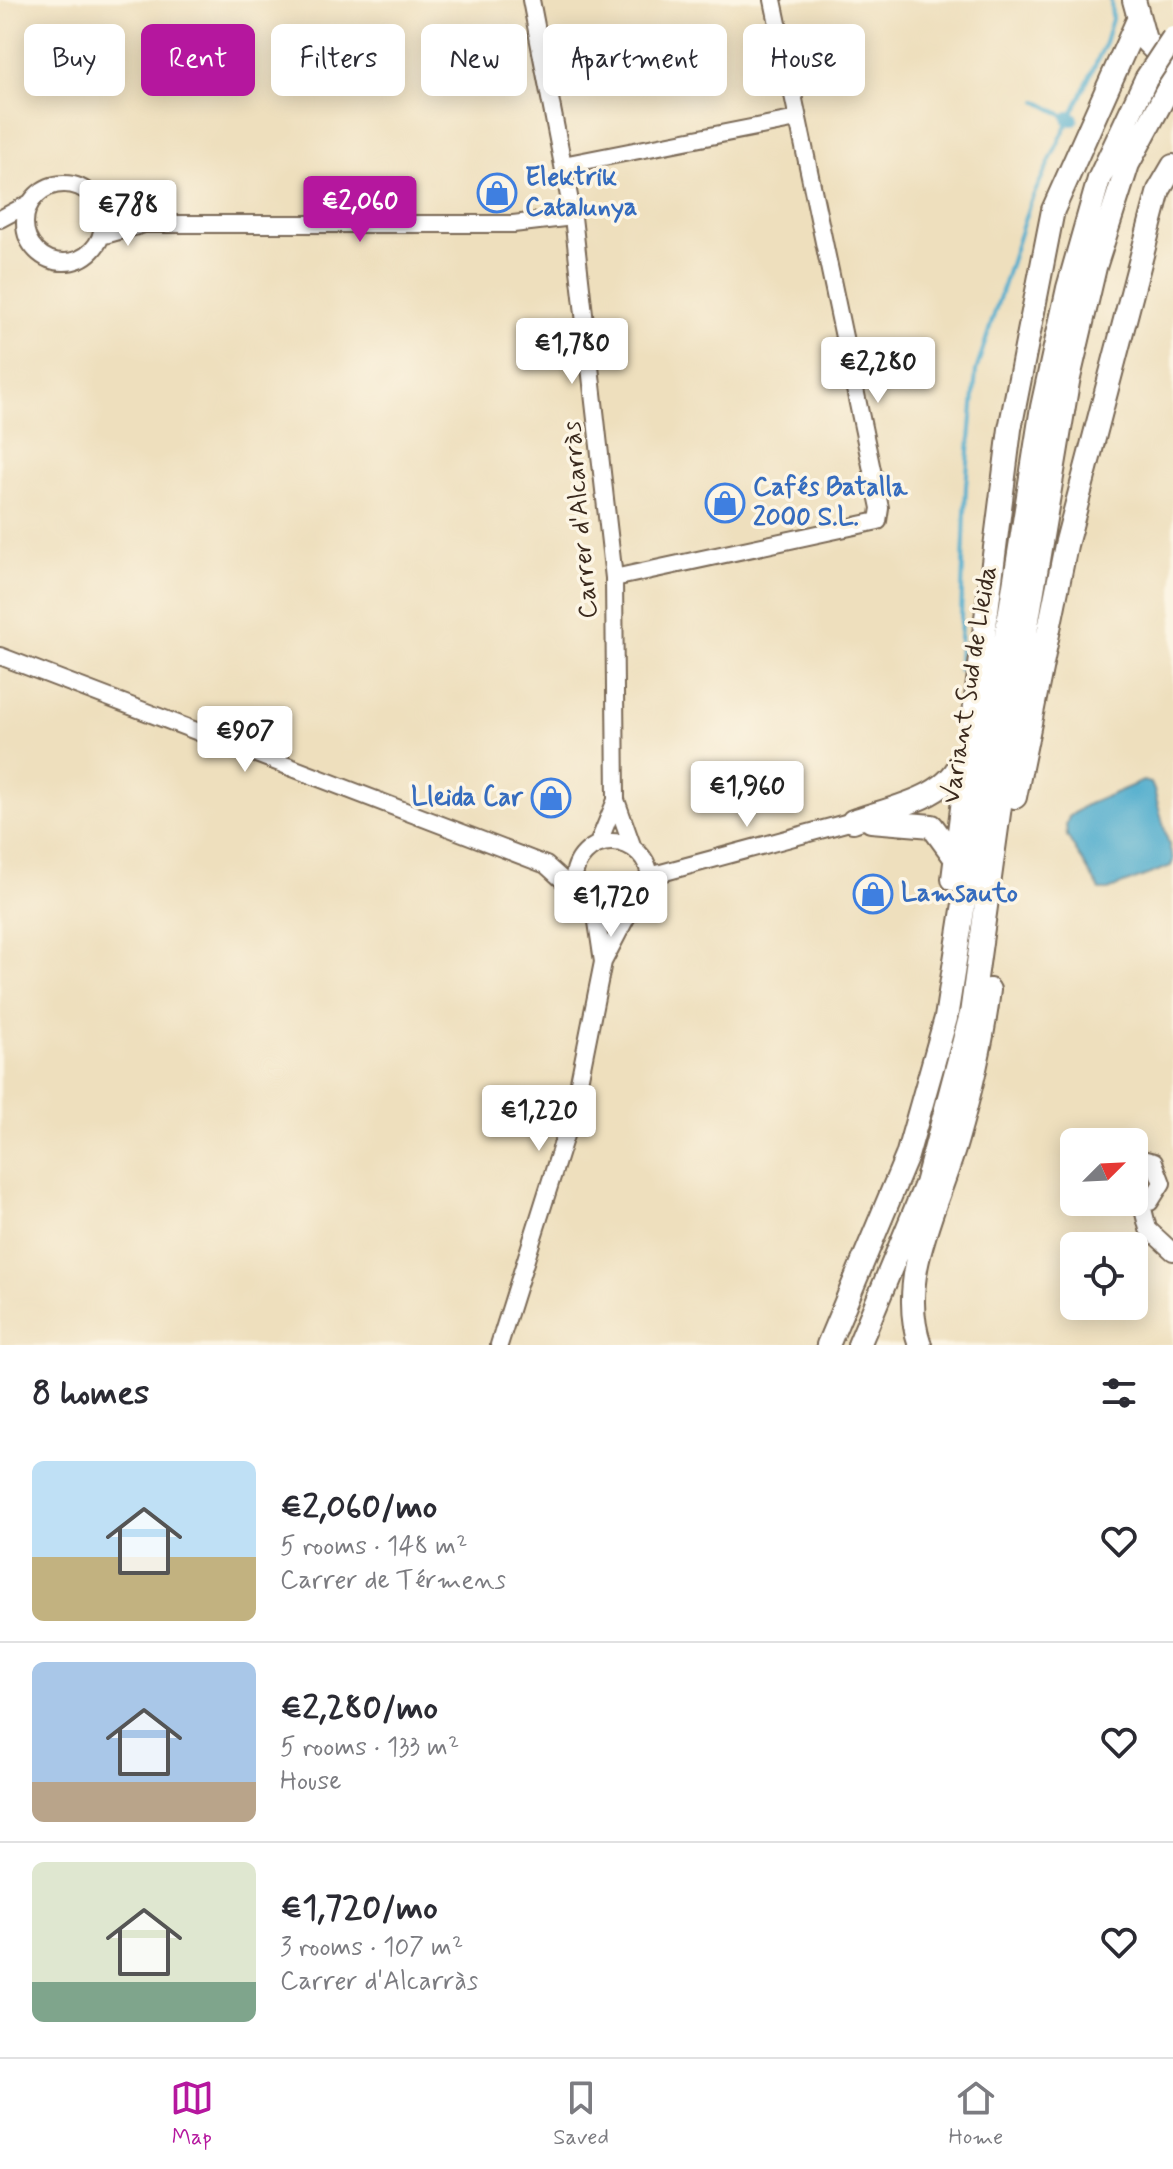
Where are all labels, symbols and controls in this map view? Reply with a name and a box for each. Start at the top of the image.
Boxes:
chip: Buy [24,24,125,96]
chip: Rent [141,24,255,96]
chip: Filters [271,24,405,96]
chip: New [421,24,527,96]
chip: Apartment [543,24,727,96]
chip: House [743,24,865,96]
place label: Elektrik Catalunya [525,161,637,225]
shop icon: Elektrik Catalunya [476,172,518,214]
pin: €2,060 [295,176,425,244]
pin: €788 [81,180,175,248]
text: €2,060 [321,185,399,219]
text: €788 [97,189,159,223]
pin: €1,780 [507,318,637,386]
text: €1,780 [534,327,610,361]
pin: €2,280 [813,337,943,405]
text: €2,280 [839,346,917,380]
street label: Carrer d'Alcarràs [555,420,607,620]
place label: Cafés Batalla 2000 S.L. [753,471,909,535]
shop icon: Cafés Batalla 2000 S.L. [704,482,746,524]
street label: Variant Sud de Lleida [934,564,1006,806]
pin: €907 [198,706,292,774]
text: €907 [215,715,275,749]
pin: €1,960 [682,761,812,829]
text: €1,960 [709,770,785,804]
shop icon: Lleida Car [530,777,572,819]
place label: Lleida Car [411,781,524,815]
pin: €1,720 [546,871,676,939]
shop icon: Lamsauto [852,873,894,915]
place label: Lamsauto [901,877,1018,911]
text: €1,720 [572,880,650,914]
pin: €1,220 [474,1085,604,1153]
text: €1,220 [500,1094,578,1128]
north arrow [1060,1128,1148,1216]
map controls [1060,1128,1148,1320]
button: locate [1060,1232,1148,1320]
text: 8 homes [32,1371,149,1416]
icon: filters [1097,1371,1141,1415]
text: €2,060/mo [280,1485,437,1530]
icon: home [96,1493,192,1589]
icon: heart [1097,1519,1141,1563]
text: 5 rooms · 148 m² [280,1530,467,1564]
text: Carrer de Térmens [280,1564,506,1598]
text: €2,280/mo [280,1686,438,1731]
icon: home [96,1694,192,1790]
icon: heart [1097,1720,1141,1764]
text: 5 rooms · 133 m² [280,1731,459,1765]
text: House [280,1765,341,1799]
text: €1,720/mo [280,1886,438,1931]
icon: home [96,1894,192,1990]
icon: heart [1097,1920,1141,1964]
text: 3 rooms · 107 m² [280,1931,463,1965]
text: Carrer d'Alcarràs [280,1965,478,1999]
tab: Map [170,2076,214,2152]
tab: Saved [553,2076,609,2152]
tab: Home [949,2076,1003,2152]

